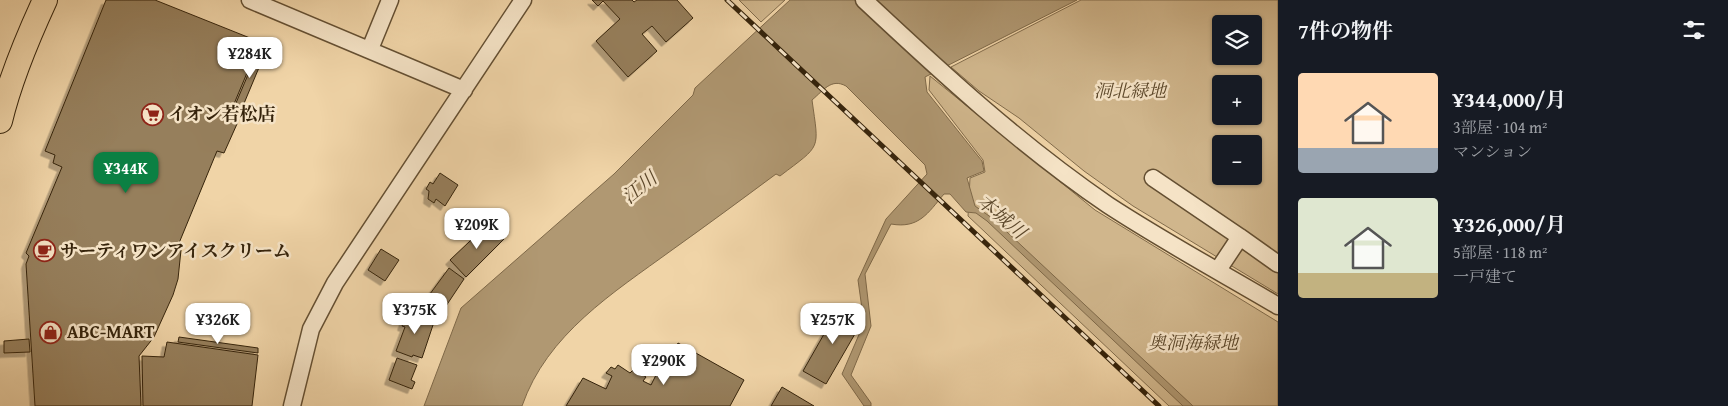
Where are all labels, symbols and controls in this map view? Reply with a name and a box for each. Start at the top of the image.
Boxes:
map controls [1212,15,1262,185]
button: layers [1212,15,1262,65]
text: 7件の物件 [1298,15,1393,46]
icon: filters [1680,16,1708,44]
pin: ¥284K [215,36,285,79]
text: ¥284K [228,41,272,65]
button: + [1212,75,1262,125]
park label: 洞北緑地 [1094,77,1168,104]
text: ¥344,000/月 [1453,84,1566,115]
icon: home [1338,93,1398,153]
place label: イオン若松店 [168,100,275,127]
supermarket icon: イオン若松店 [140,102,164,126]
text: 3部屋 · 104 m² [1453,115,1548,139]
button: − [1212,135,1262,185]
text: マンション [1453,139,1532,163]
pin: ¥344K [91,152,161,194]
text: ¥344K [104,156,148,180]
water label: 江川 [615,163,664,210]
water label: 本城川 [971,187,1034,246]
pin: ¥209K [442,208,512,250]
text: ¥326,000/月 [1453,209,1566,240]
text: ¥209K [455,212,499,236]
icon: home [1338,218,1398,278]
place label: サーティワンアイスクリーム [60,237,291,264]
cafe icon: サーティワンアイスクリーム [32,239,56,263]
text: 5部屋 · 118 m² [1453,240,1548,264]
text: 一戸建て [1453,264,1517,288]
pin: ¥375K [380,292,450,335]
text: ¥375K [393,297,437,321]
pin: ¥326K [183,302,253,345]
pin: ¥257K [798,302,868,345]
text: ¥326K [196,307,240,331]
text: ¥257K [811,307,855,331]
place label: ABC-MART [67,318,155,345]
shop icon: ABC-MART [39,320,63,344]
park label: 奥洞海緑地 [1148,329,1240,356]
pin: ¥290K [629,344,699,386]
text: ¥290K [642,348,686,372]

